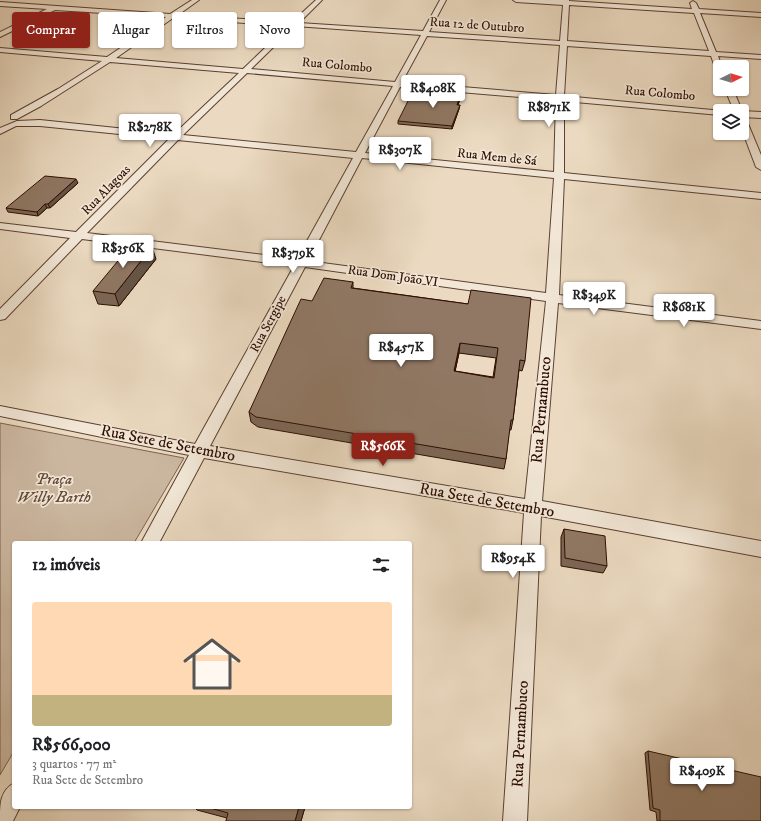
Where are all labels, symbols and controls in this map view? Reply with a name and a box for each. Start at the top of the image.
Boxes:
chip: Comprar [12,12,90,48]
chip: Alugar [98,12,164,48]
chip: Filtros [172,12,237,48]
chip: Novo [245,12,304,48]
street label: Rua 12 de Outubro [429,14,525,36]
street label: Rua Colombo [301,54,373,76]
north arrow [713,60,749,96]
map controls [713,60,749,140]
pin: R$408K [400,75,466,109]
text: R$408K [410,80,456,96]
street label: Rua Colombo [624,82,696,104]
pin: R$871K [516,94,582,128]
text: R$871K [528,99,571,115]
button: layers [713,104,749,140]
pin: R$278K [117,114,183,148]
text: R$278K [128,119,172,135]
pin: R$307K [367,137,433,171]
text: R$307K [378,142,422,158]
street label: Rua Mem de Sá [456,145,538,169]
street label: Rua Alagoas [78,162,134,218]
pin: R$356K [90,235,156,269]
text: R$356K [102,240,144,256]
pin: R$379K [260,240,326,274]
text: R$379K [271,245,315,261]
street label: Rua Dom João VI [347,262,439,290]
pin: R$349K [561,282,627,316]
text: R$349K [572,287,616,303]
street label: Rua Sergipe [246,293,290,355]
pin: R$681K [651,294,717,328]
text: R$681K [663,299,705,315]
pin: R$457K [368,334,434,368]
text: R$457K [378,339,424,355]
street label: Rua Pernambuco [526,355,556,464]
street label: Rua Sete de Setembro [99,420,237,466]
pin: R$566K [350,433,416,467]
text: R$566K [361,438,405,454]
park label: Praça Willy Barth [17,469,91,507]
street label: Rua Sete de Setembro [418,478,556,522]
pin: R$954K [480,545,546,579]
text: R$954K [491,550,535,566]
text: 12 imóveis [32,554,100,576]
icon: filters [370,554,392,576]
icon: home [176,628,248,700]
street label: Rua Pernambuco [507,680,533,788]
text: R$566,000 [32,734,111,756]
text: 3 quartos · 77 m² [32,756,116,772]
pin: R$409K [669,758,735,792]
text: R$409K [679,763,725,779]
text: Rua Sete de Setembro [32,772,143,788]

